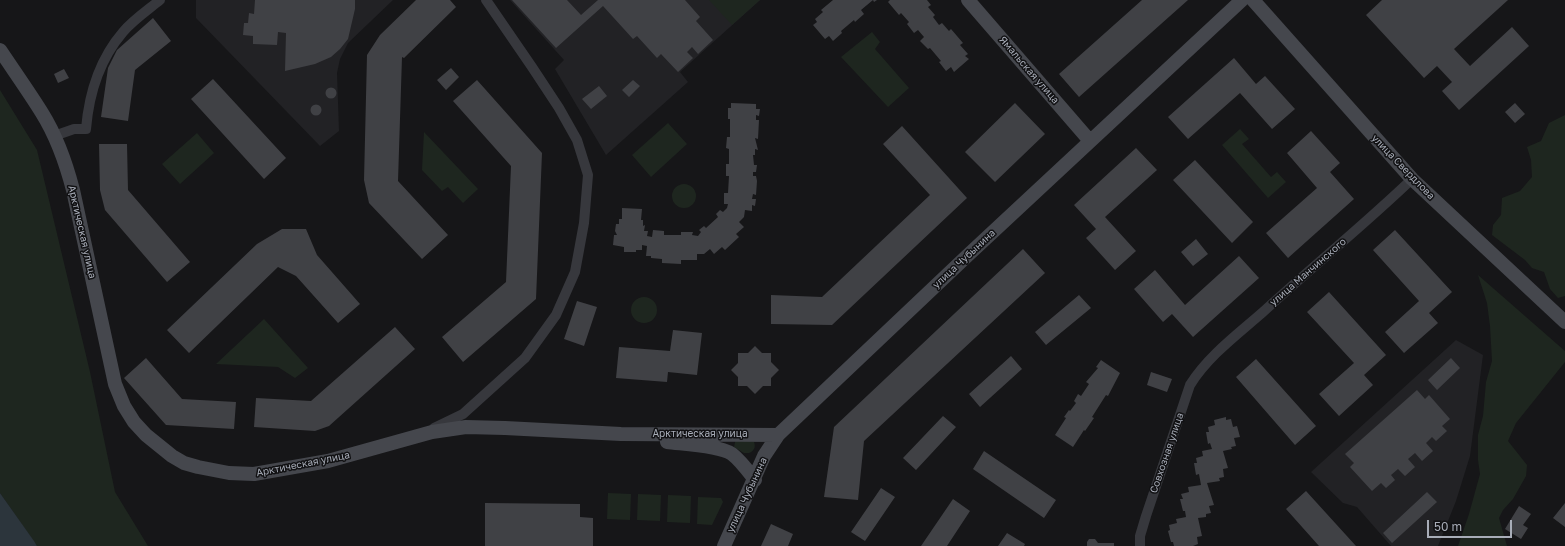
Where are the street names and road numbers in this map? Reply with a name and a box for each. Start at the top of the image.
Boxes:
street label: Ямальская улица [997,34,1061,106]
street label: улица Свердлова [1369,132,1437,202]
street label: Арктическая улица [65,184,99,280]
street label: улица Чубынина [930,227,998,291]
street label: улица Манчинского [1267,236,1349,308]
street label: Совхозная улица [1148,411,1186,495]
street label: Арктическая улица [652,428,748,440]
street label: Арктическая улица [255,449,351,479]
street label: улица Чубынина [724,456,770,534]

